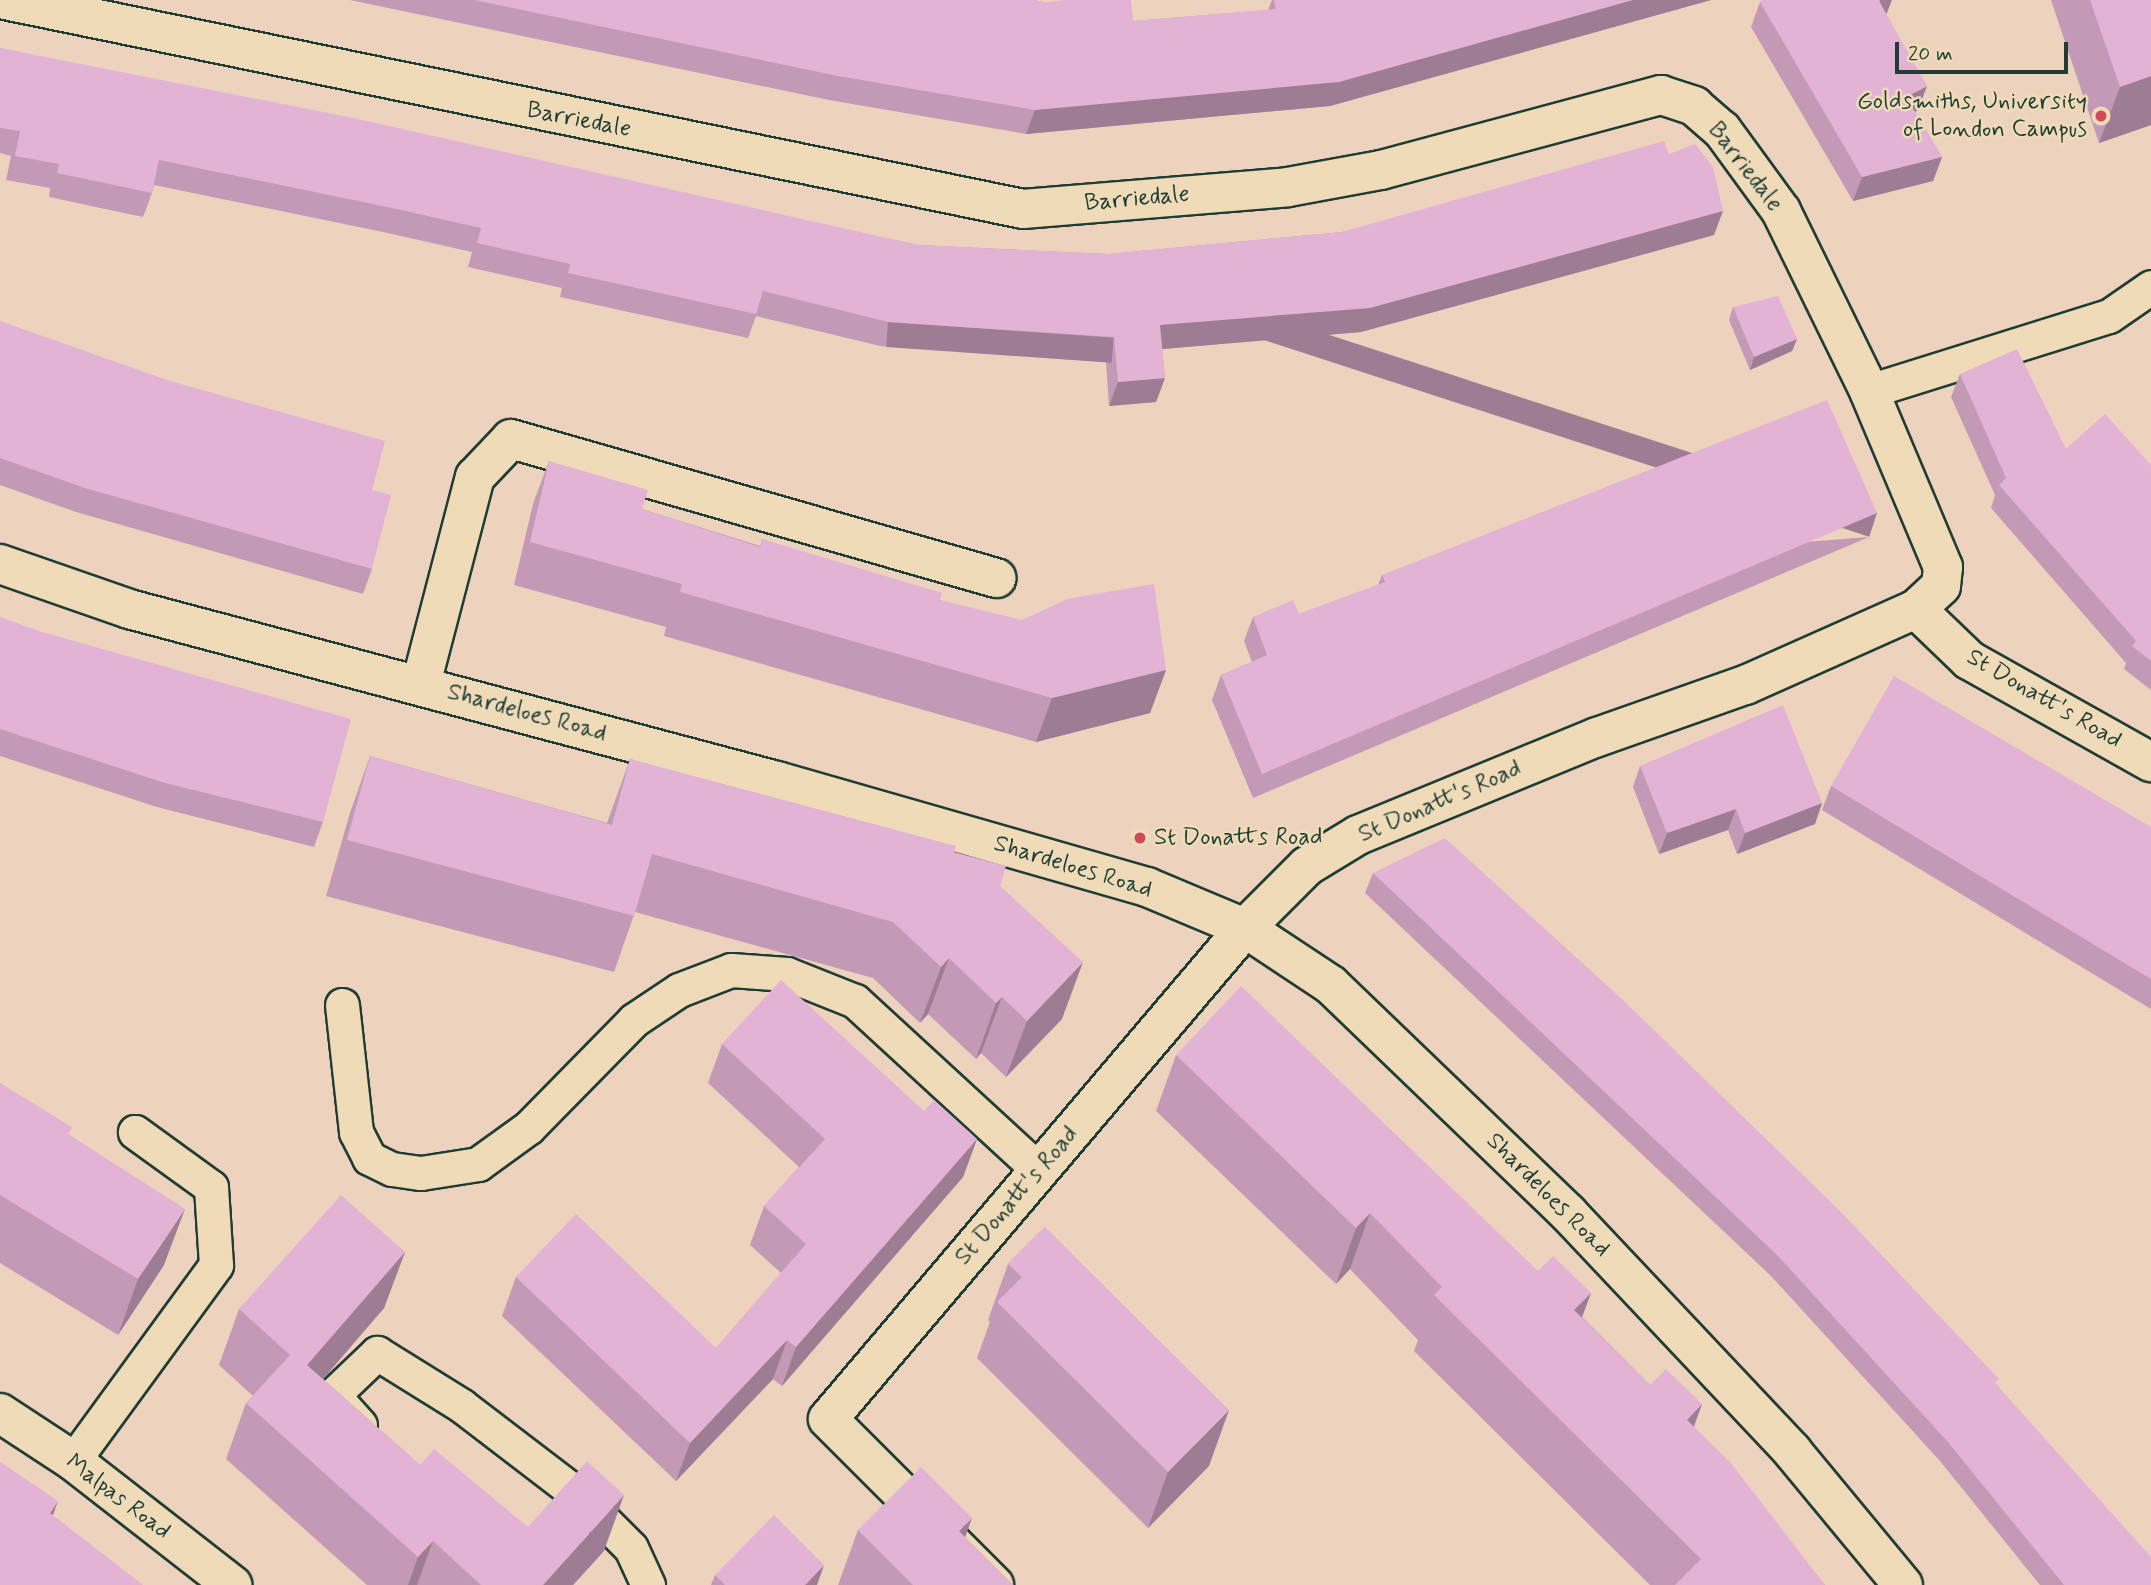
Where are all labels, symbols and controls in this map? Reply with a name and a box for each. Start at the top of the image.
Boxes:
scale bar [1899,28,2072,72]
text: 20 m [1908,40,1953,68]
place label: Goldsmiths, University of London Campus [1857,88,2087,144]
street label: Barriedale [524,96,634,144]
marker: Goldsmiths, University of London Campus [2093,108,2109,124]
street label: Barriedale [1701,117,1789,217]
street label: Barriedale [1083,180,1191,218]
street label: St Donatt's Road [1961,643,2127,755]
street label: Shardeloes Road [445,678,609,748]
street label: St Donatt's Road [1354,755,1526,849]
place label: St Donatts Road [1154,824,1322,852]
street label: Shardeloes Road [992,830,1154,904]
marker: St Donatts Road [1132,830,1148,846]
street label: St Donatt's Road [949,1121,1085,1271]
street label: Shardeloes Road [1481,1128,1615,1262]
street label: Malpas Road [60,1448,176,1546]

